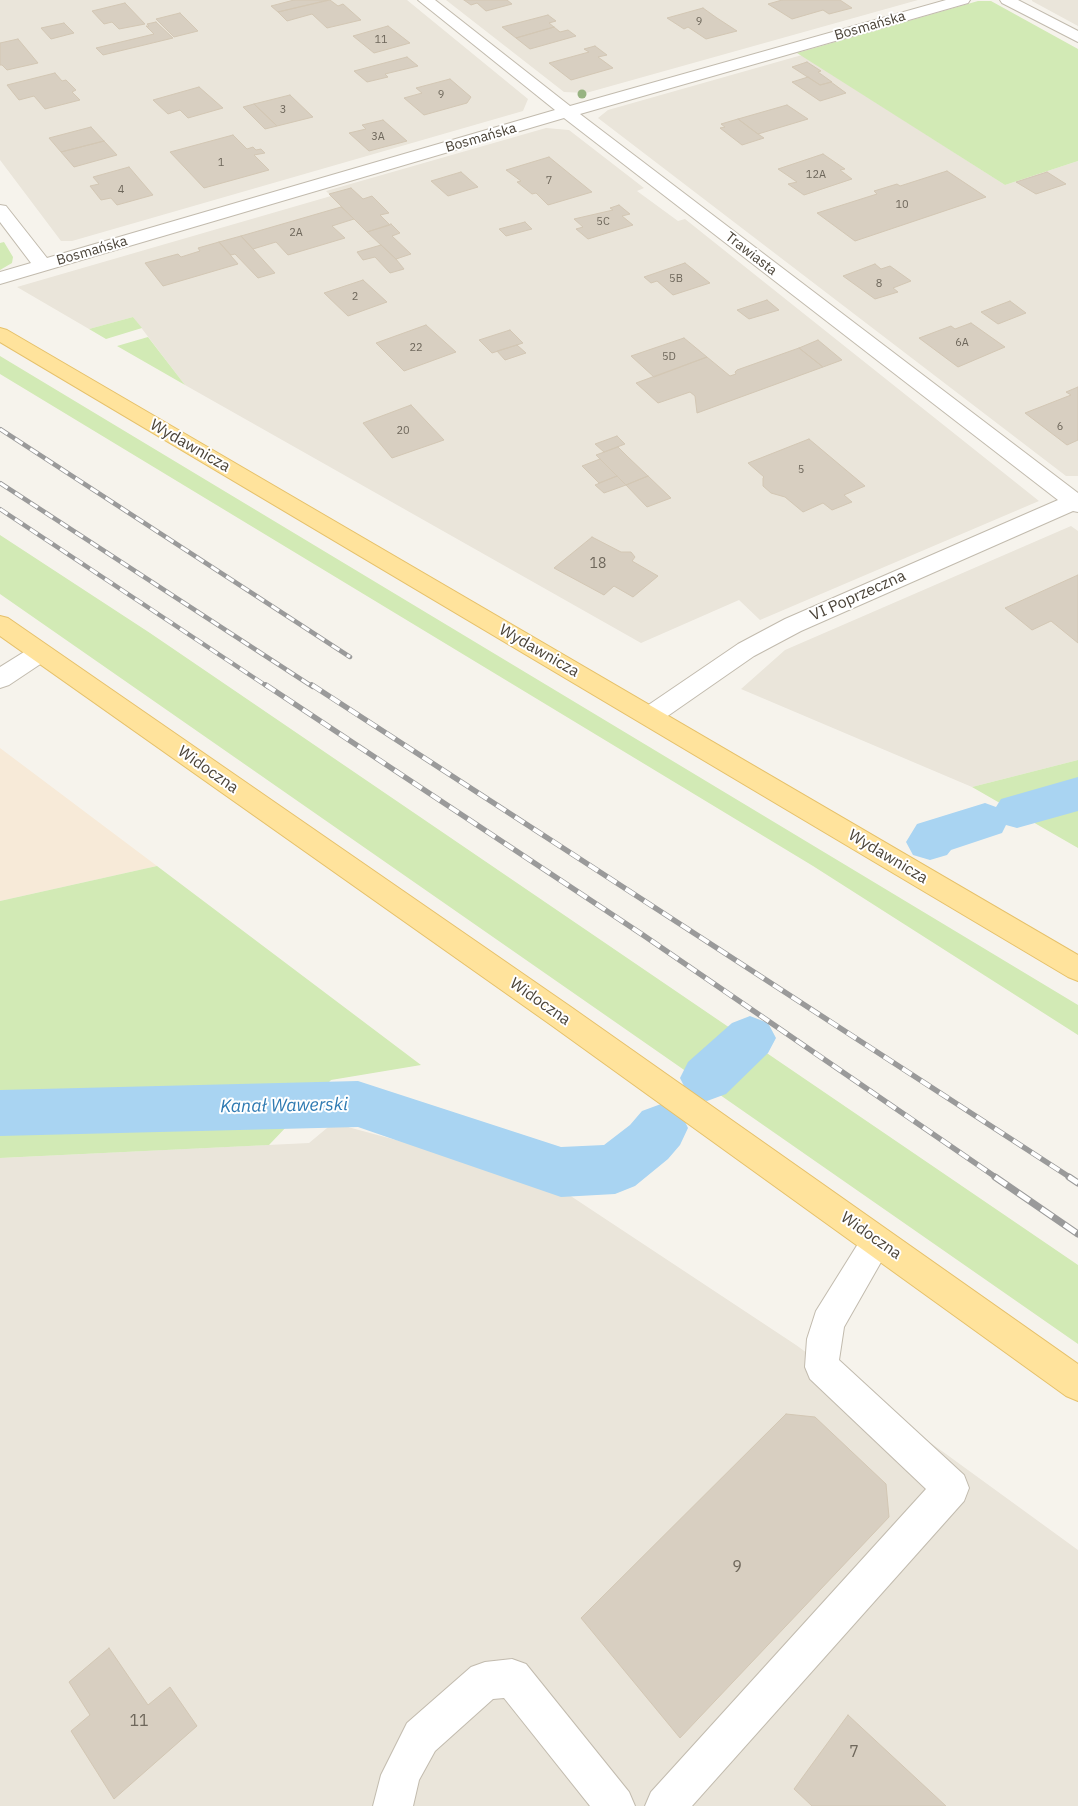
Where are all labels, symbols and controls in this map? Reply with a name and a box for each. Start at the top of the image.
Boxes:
street label: Bosmańska [833,8,907,44]
house number: 9 [696,15,702,29]
house number: 11 [374,33,388,47]
house number: 9 [438,88,444,102]
house number: 3 [280,103,286,117]
street label: Bosmańska [444,120,518,156]
house number: 3A [371,130,385,144]
house number: 1 [218,156,224,170]
house number: 12A [806,168,826,182]
house number: 7 [546,174,552,188]
house number: 4 [118,183,124,197]
house number: 10 [895,198,909,212]
house number: 5C [596,215,610,229]
house number: 2A [289,226,303,240]
street label: Trawiasta [722,229,780,279]
street label: Bosmańska [55,233,129,269]
house number: 5B [669,272,683,286]
house number: 8 [876,277,882,291]
house number: 2 [352,290,358,304]
house number: 6A [955,336,969,350]
house number: 22 [409,341,423,355]
house number: 5D [662,350,676,364]
street label: Wydawnicza [147,415,233,477]
house number: 6 [1057,420,1063,434]
house number: 20 [396,424,410,438]
house number: 5 [798,463,804,477]
house number: 18 [590,556,606,572]
street label: VI Poprzeczna [807,566,909,626]
street label: Wydawnicza [496,620,582,682]
street label: Widoczna [174,742,242,798]
street label: Wydawnicza [845,826,931,888]
street label: Widoczna [506,974,574,1030]
water label: Kanał Wawerski [220,1094,348,1118]
street label: Widoczna [837,1208,905,1264]
house number: 9 [732,1557,742,1577]
house number: 11 [129,1711,149,1731]
house number: 7 [849,1742,859,1762]

